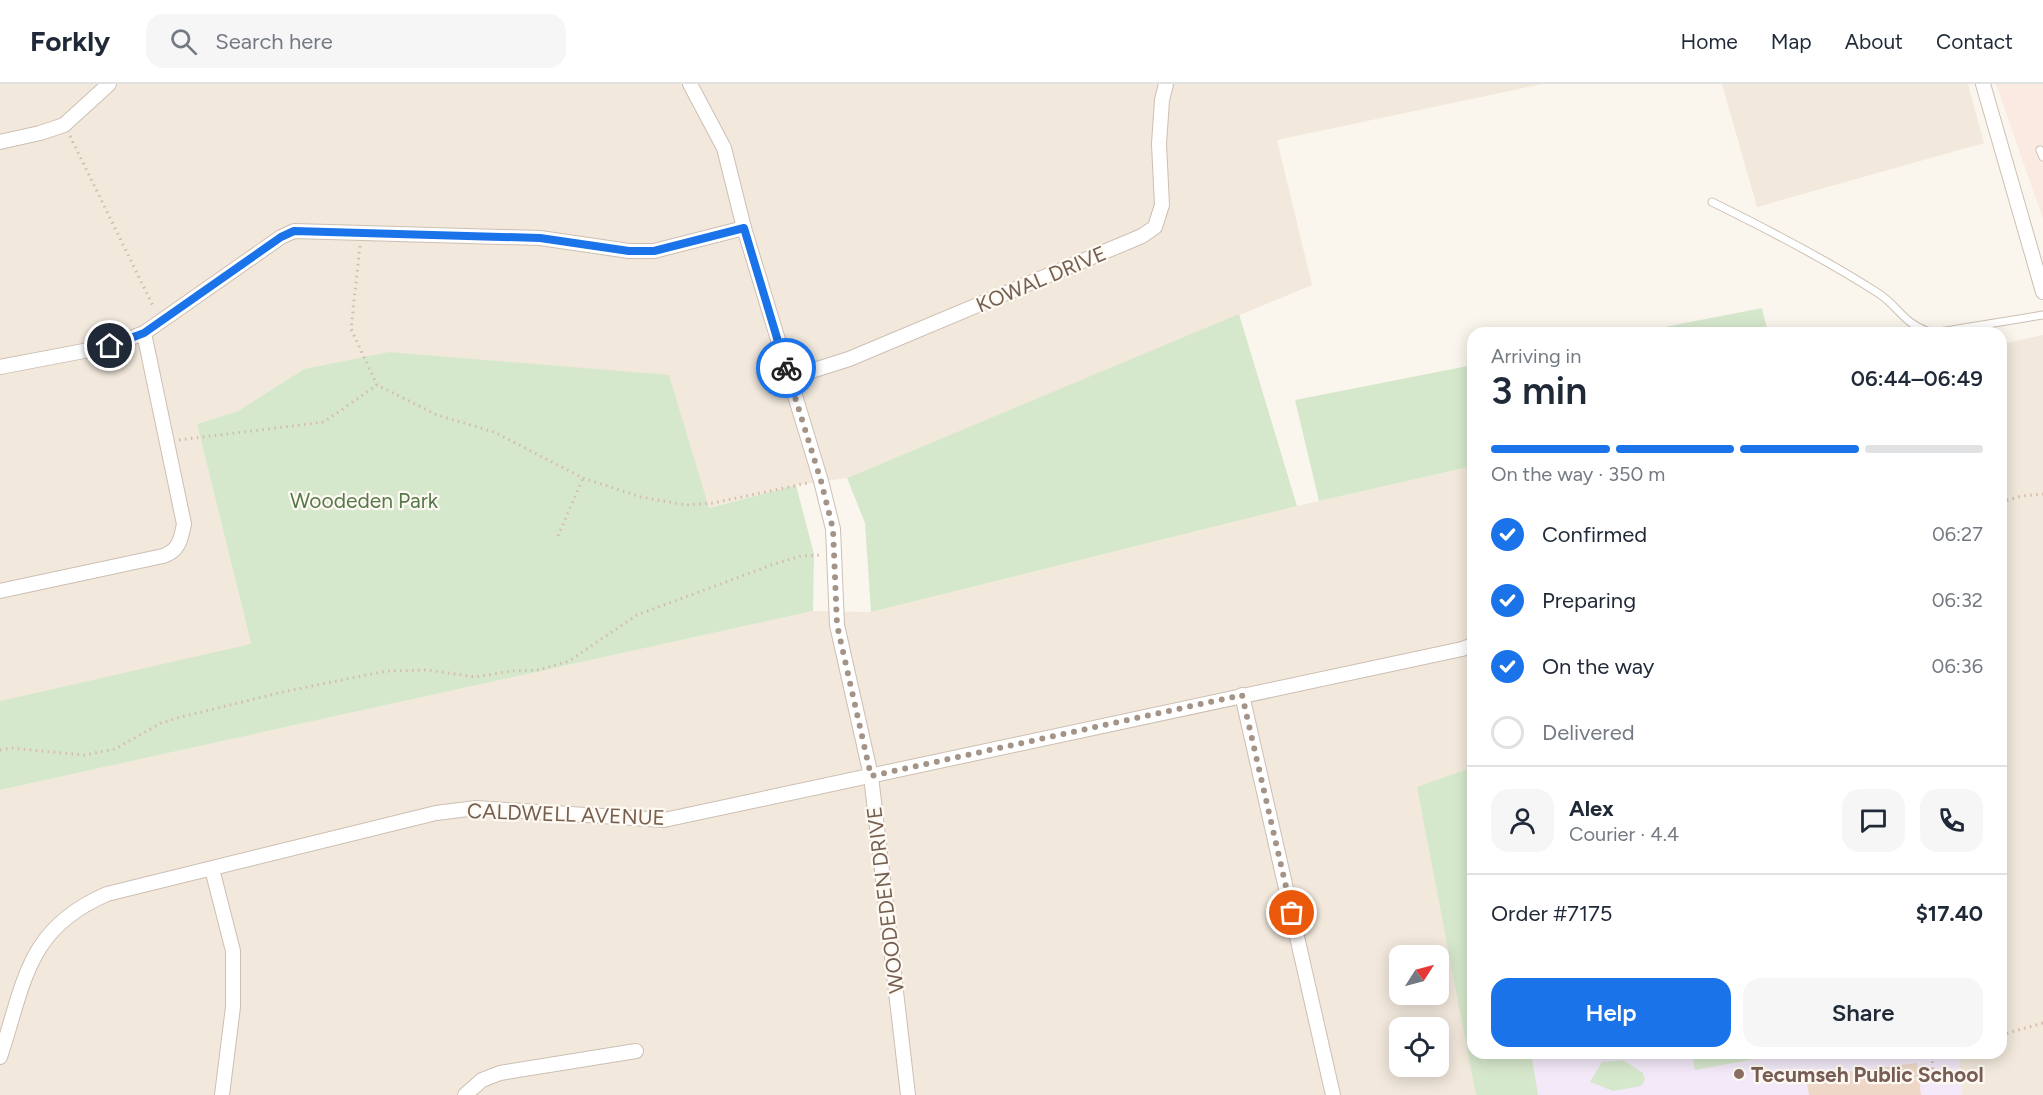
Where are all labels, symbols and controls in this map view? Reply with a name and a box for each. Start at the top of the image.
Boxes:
search box [146,14,566,68]
text: Forkly [30,24,110,58]
icon: search [167,25,200,58]
text: Search here [215,28,333,55]
text: Home [1681,29,1738,54]
text: Map [1771,29,1812,54]
text: About [1845,29,1903,54]
text: Contact [1936,29,2013,54]
street label: KOWAL DRIVE [972,240,1110,318]
pin [84,320,135,371]
icon: home [93,329,126,362]
courier [756,338,816,398]
text: Arriving in [1491,344,1581,368]
icon: bike [770,352,803,385]
text: 06:44–06:49 [1851,365,1983,392]
text: 3 min [1491,367,1587,414]
text: On the way · 350 m [1491,462,1665,486]
park label: Woodeden Park [290,488,439,513]
icon: check [1491,518,1524,551]
text: Confirmed [1542,521,1647,548]
text: 06:27 [1932,522,1983,546]
icon: check [1491,584,1524,617]
text: Preparing [1542,587,1636,614]
text: 06:32 [1932,588,1983,612]
icon: check [1491,650,1524,683]
text: On the way [1542,653,1654,680]
text: 06:36 [1932,654,1983,678]
text: Delivered [1542,719,1635,746]
button: person [1491,789,1554,852]
button: chat [1842,789,1905,852]
button: phone [1920,789,1983,852]
text: Alex [1569,795,1614,822]
street label: CALDWELL AVENUE [467,798,665,830]
street label: WOODEDEN DRIVE [861,805,909,995]
text: Courier · 4.4 [1569,822,1679,846]
pin [1266,887,1317,938]
icon: bag [1275,896,1308,929]
text: Order #7175 [1491,900,1613,927]
text: $17.40 [1916,900,1983,927]
north arrow [1389,945,1449,1005]
map controls [1389,945,1449,1077]
button: Help [1491,978,1731,1047]
button: Share [1743,978,1983,1047]
button: locate [1389,1017,1449,1077]
place label: Tecumseh Public School [1751,1062,1984,1087]
marker: Tecumseh Public School [1732,1067,1746,1081]

